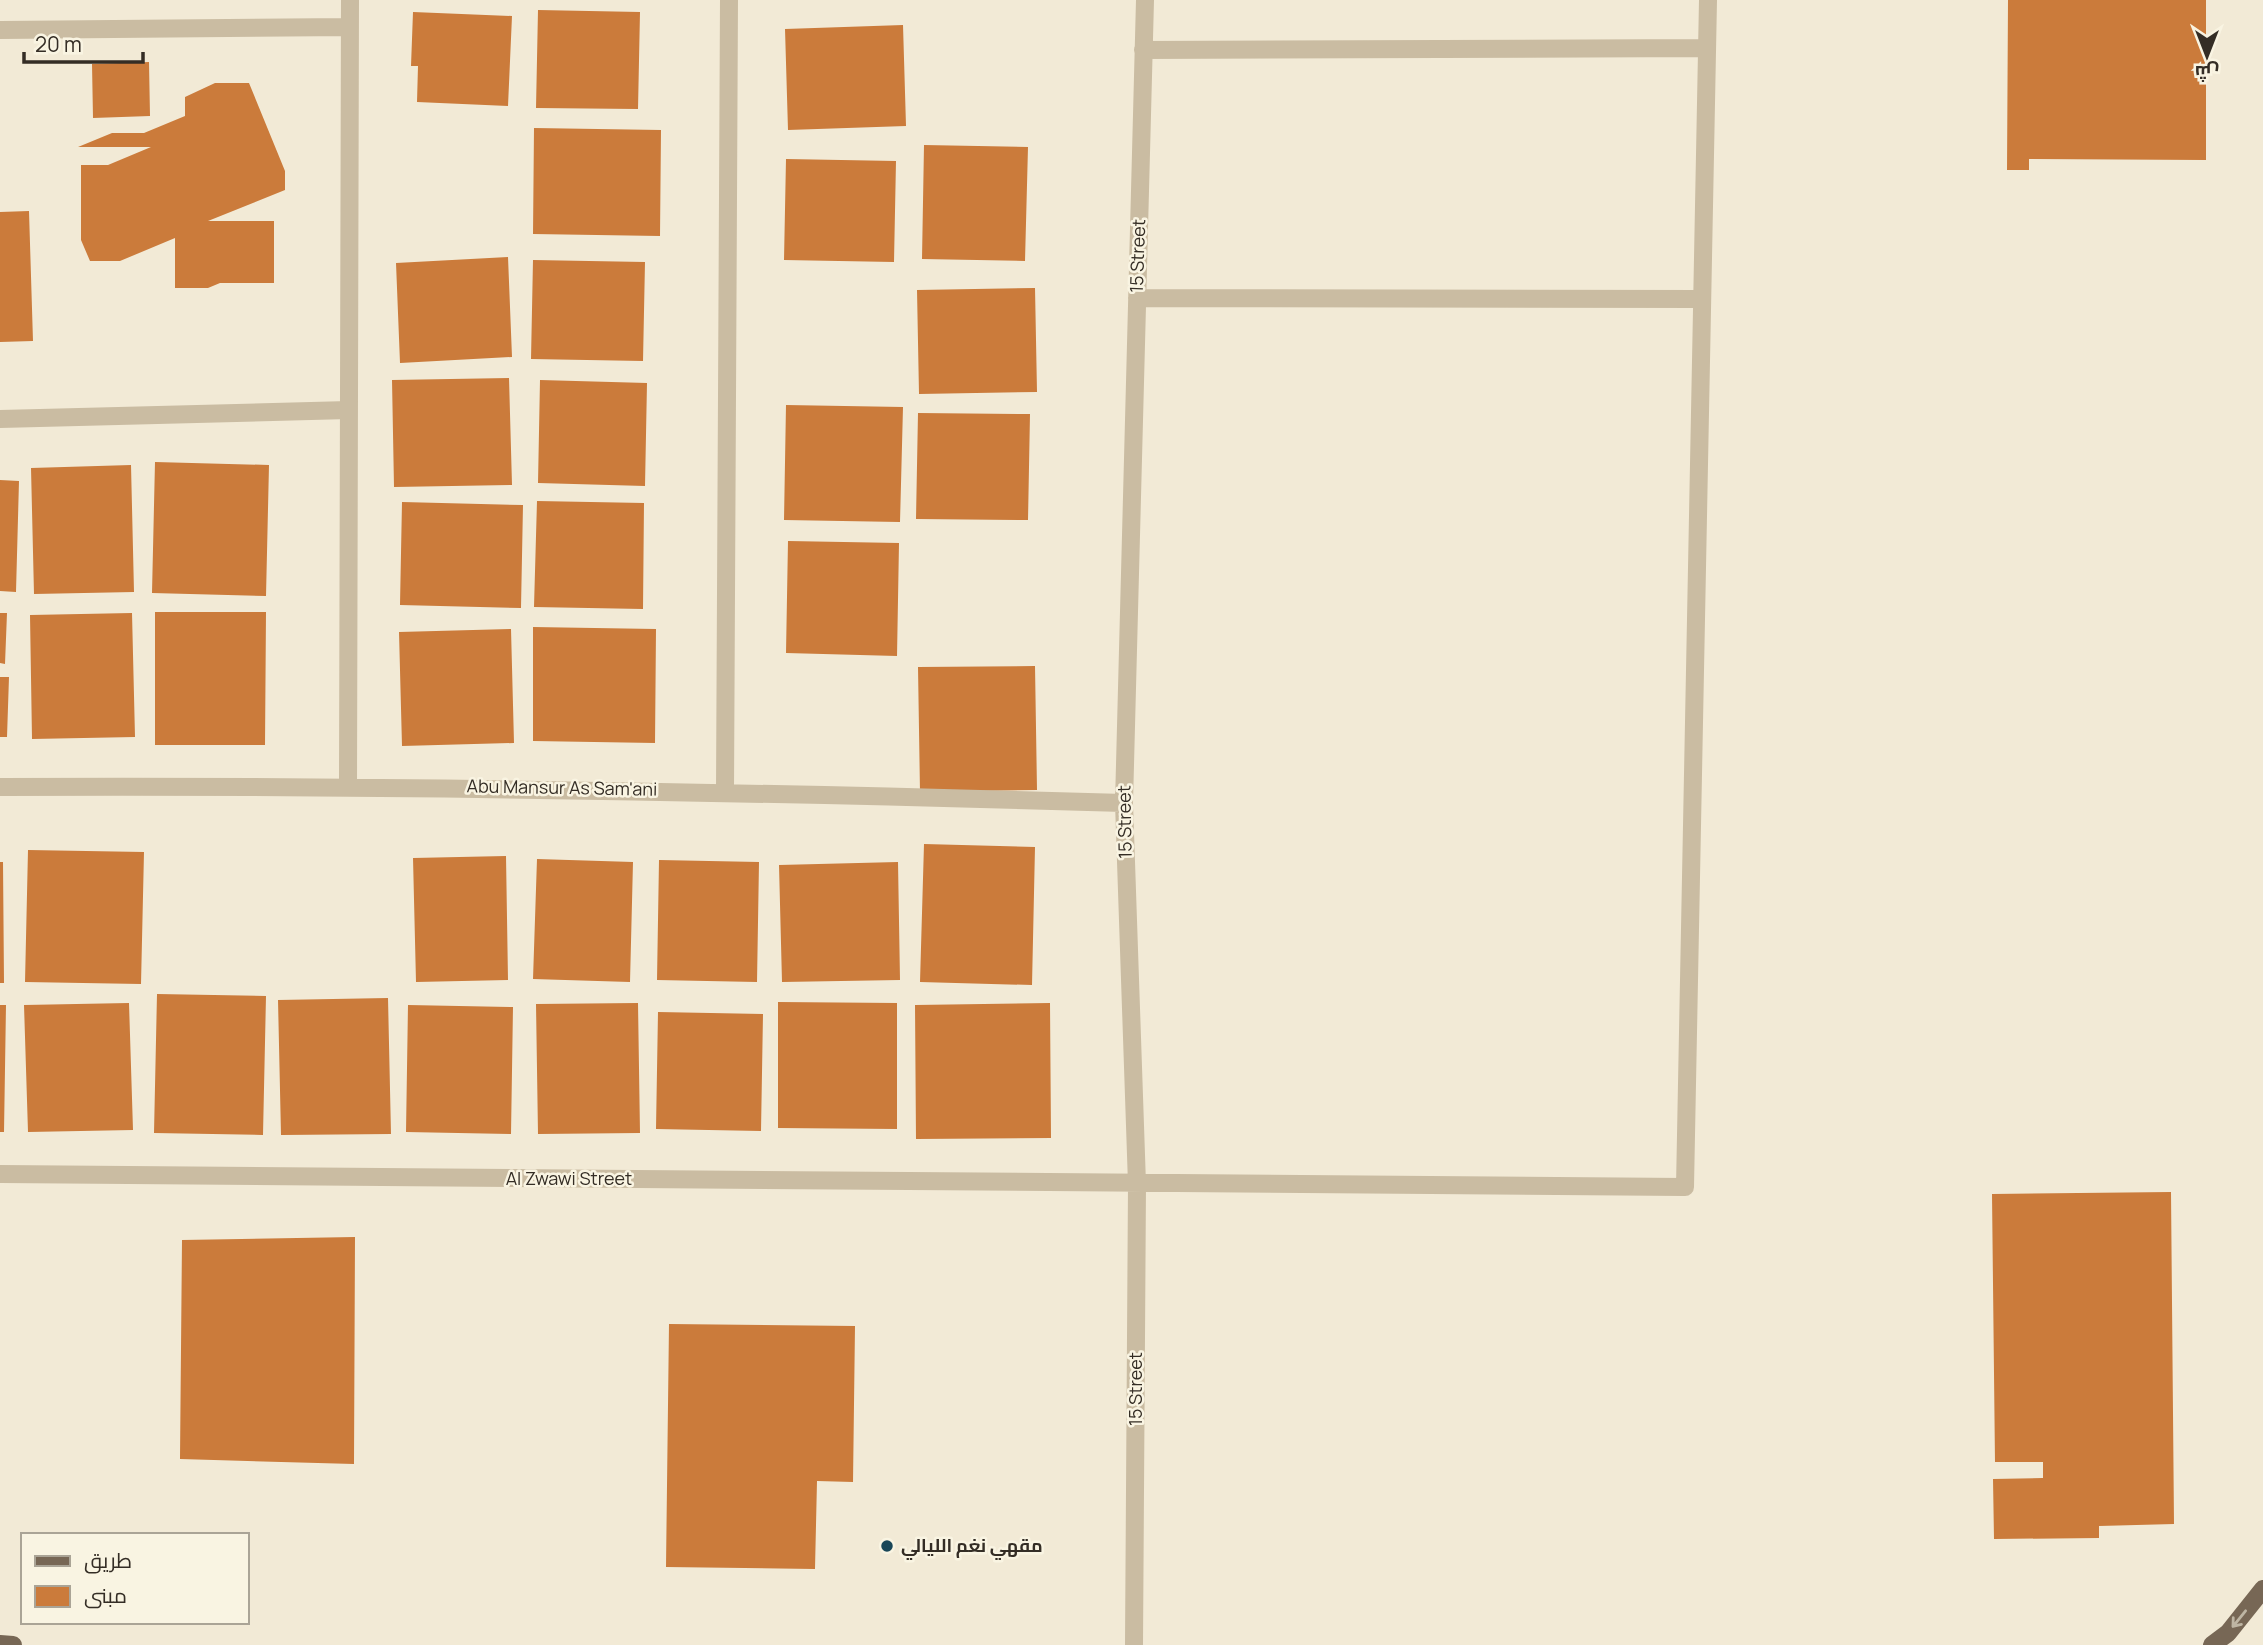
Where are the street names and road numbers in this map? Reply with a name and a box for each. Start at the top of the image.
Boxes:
street label: 15 Street [1124,219,1150,293]
street label: Abu Mansur As Sam'ani [466,773,658,801]
street label: 15 Street [1111,785,1137,859]
street label: Al Zwawi Street [506,1166,632,1190]
street label: 15 Street [1123,1352,1147,1426]

